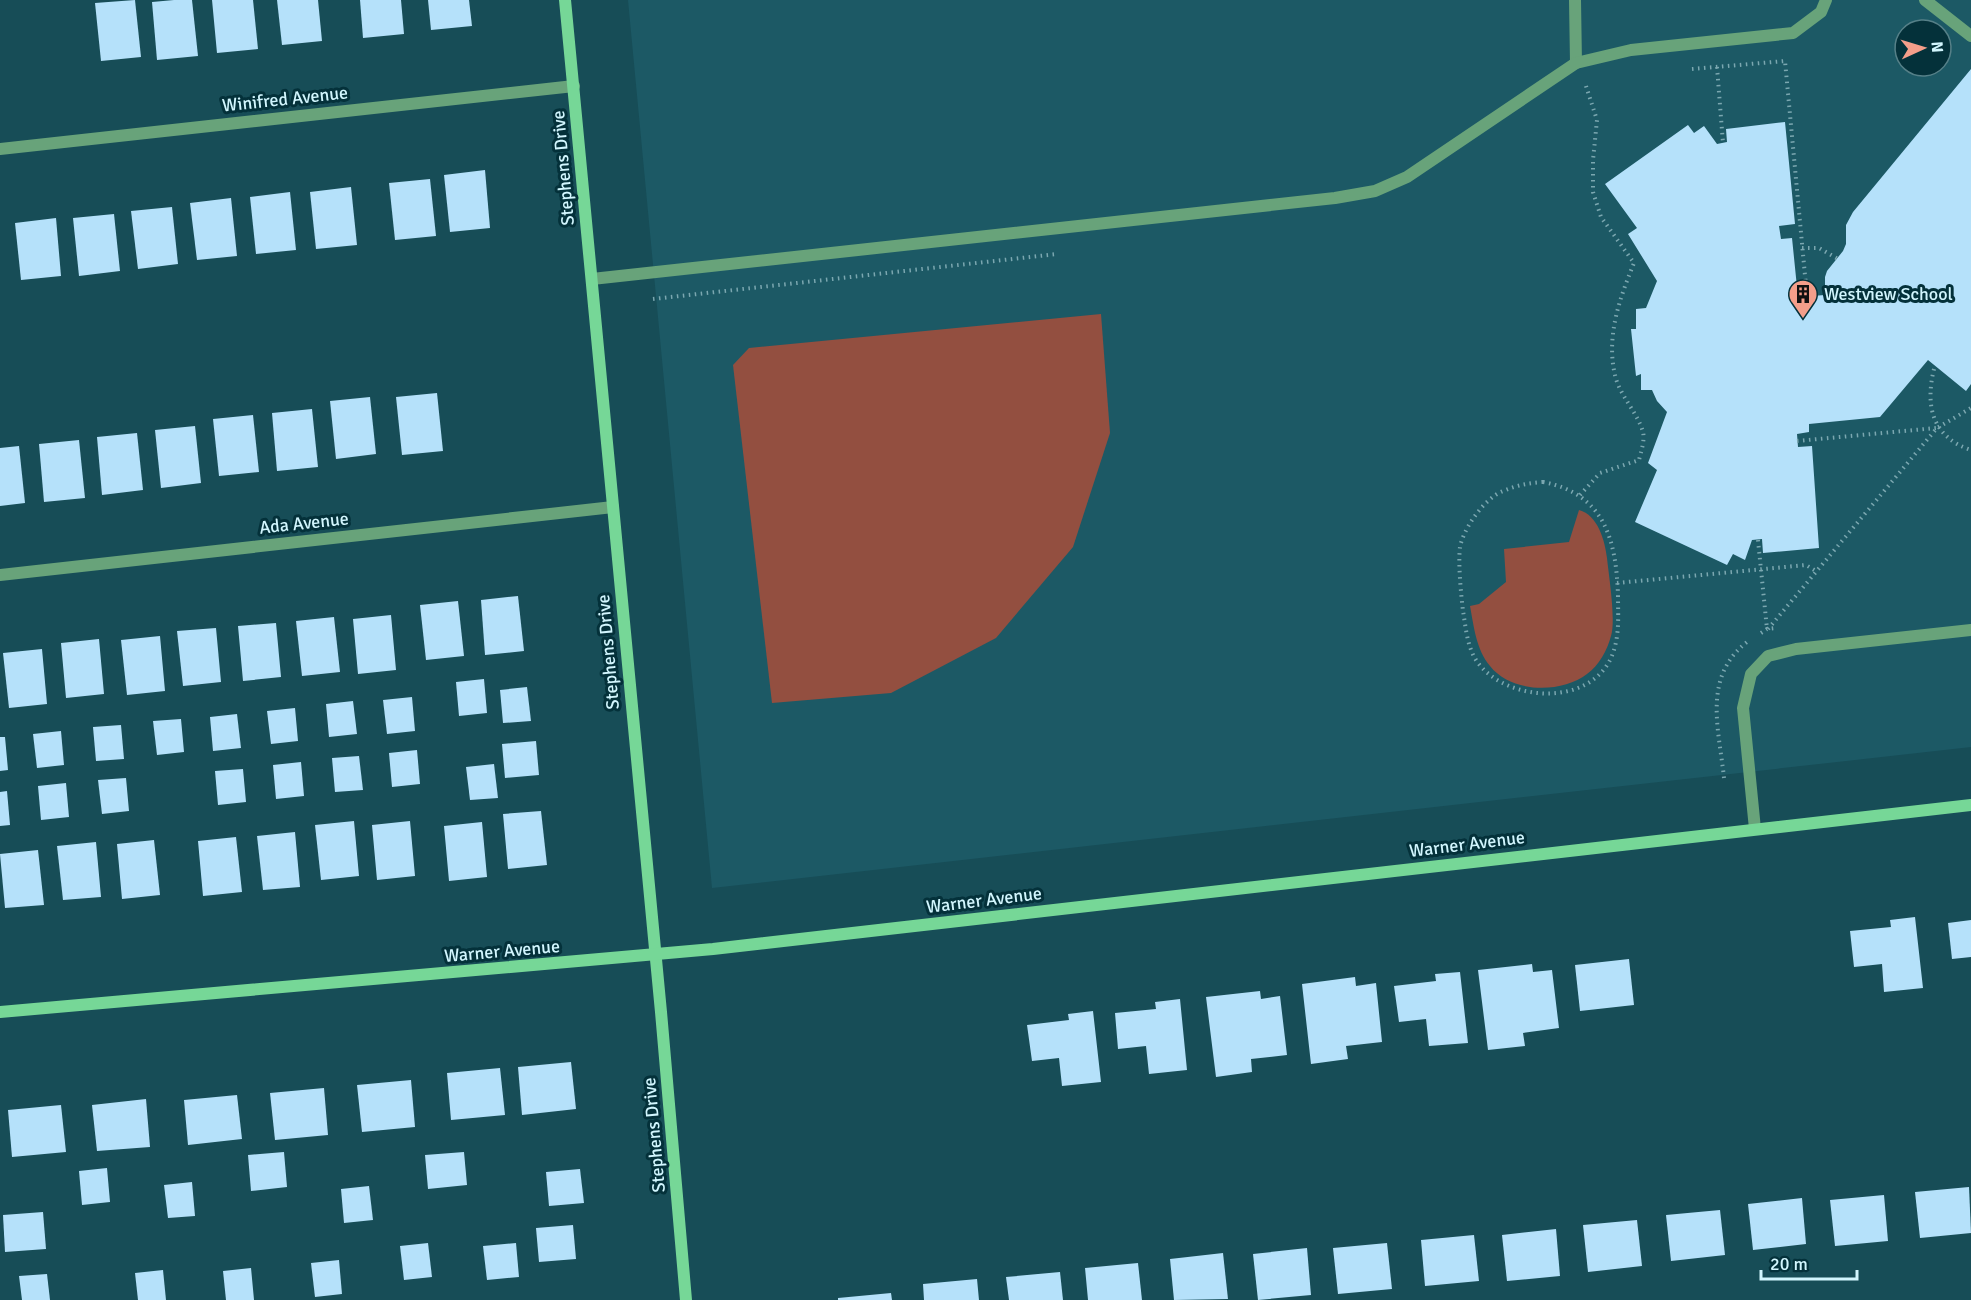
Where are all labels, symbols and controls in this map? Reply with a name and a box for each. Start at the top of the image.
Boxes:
north arrow [1893,18,1953,78]
text: N [1927,41,1947,53]
street label: Winifred Avenue [221,81,349,117]
street label: Stephens Drive [547,110,579,226]
building icon: Westview School [1787,278,1819,320]
place label: Westview School [1824,283,1953,305]
street label: Ada Avenue [258,507,350,539]
street label: Stephens Drive [592,594,624,710]
street label: Warner Avenue [1408,826,1526,862]
street label: Warner Avenue [925,882,1043,918]
street label: Warner Avenue [443,935,561,967]
street label: Stephens Drive [638,1077,670,1193]
scale bar [1761,1243,1857,1281]
text: 20 m [1770,1253,1808,1275]

